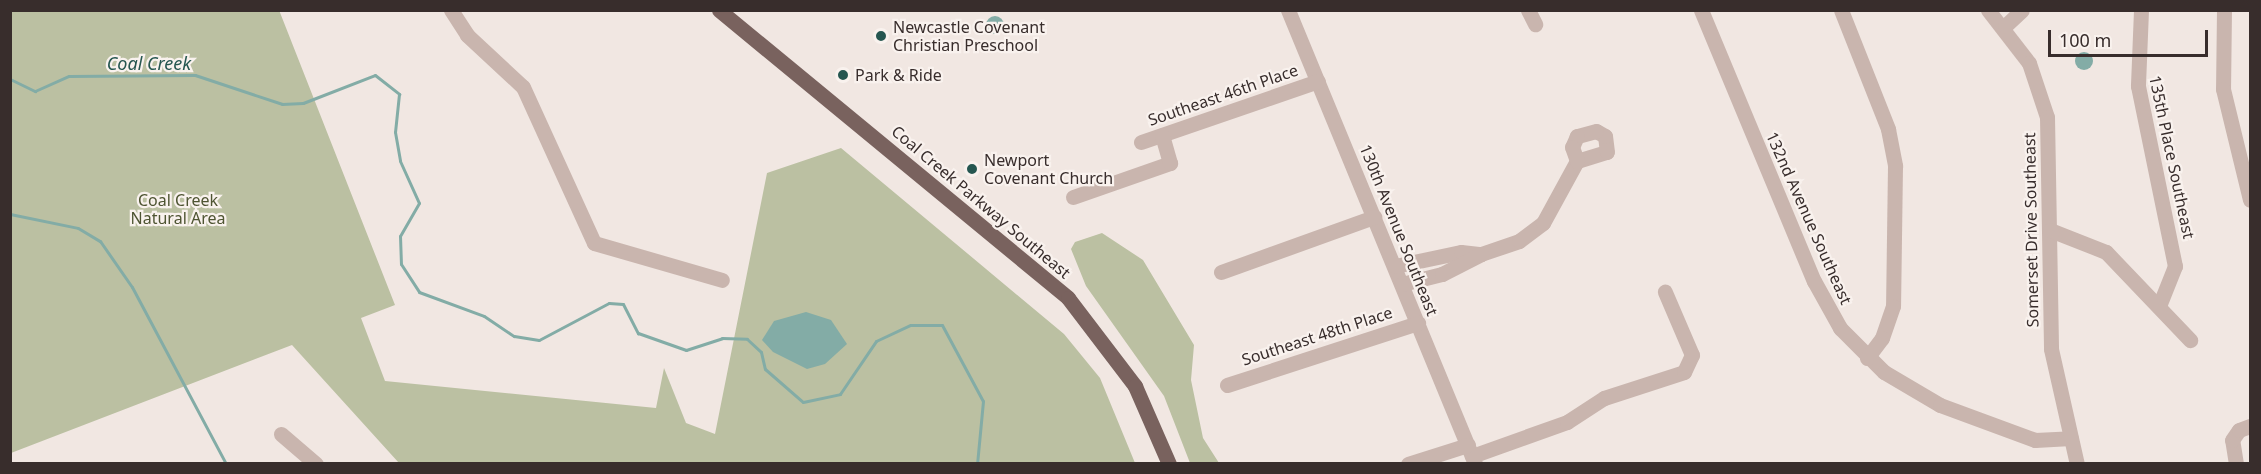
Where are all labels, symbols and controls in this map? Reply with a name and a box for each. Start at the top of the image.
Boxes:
place label: Newcastle Covenant Christian Preschool [893,17,1045,55]
scale bar [2051,18,2212,56]
text: 100 m [2059,28,2111,52]
marker: Newcastle Covenant Christian Preschool [874,29,888,43]
water label: Coal Creek [107,52,191,74]
street label: Southeast 46th Place [1146,60,1300,130]
place label: Park & Ride [855,65,942,85]
marker: Park & Ride [836,68,850,82]
street label: 135th Place Southeast [2145,74,2199,240]
street label: Coal Creek Parkway Southeast [888,122,1074,282]
street label: 132nd Avenue Southeast [1762,129,1856,307]
street label: Somerset Drive Southeast [2020,132,2042,328]
street label: 130th Avenue Southeast [1356,142,1442,318]
place label: Newport Covenant Church [984,150,1113,188]
marker: Newport Covenant Church [965,162,979,176]
park label: Coal Creek Natural Area [131,190,225,228]
street label: Southeast 48th Place [1239,303,1395,369]

